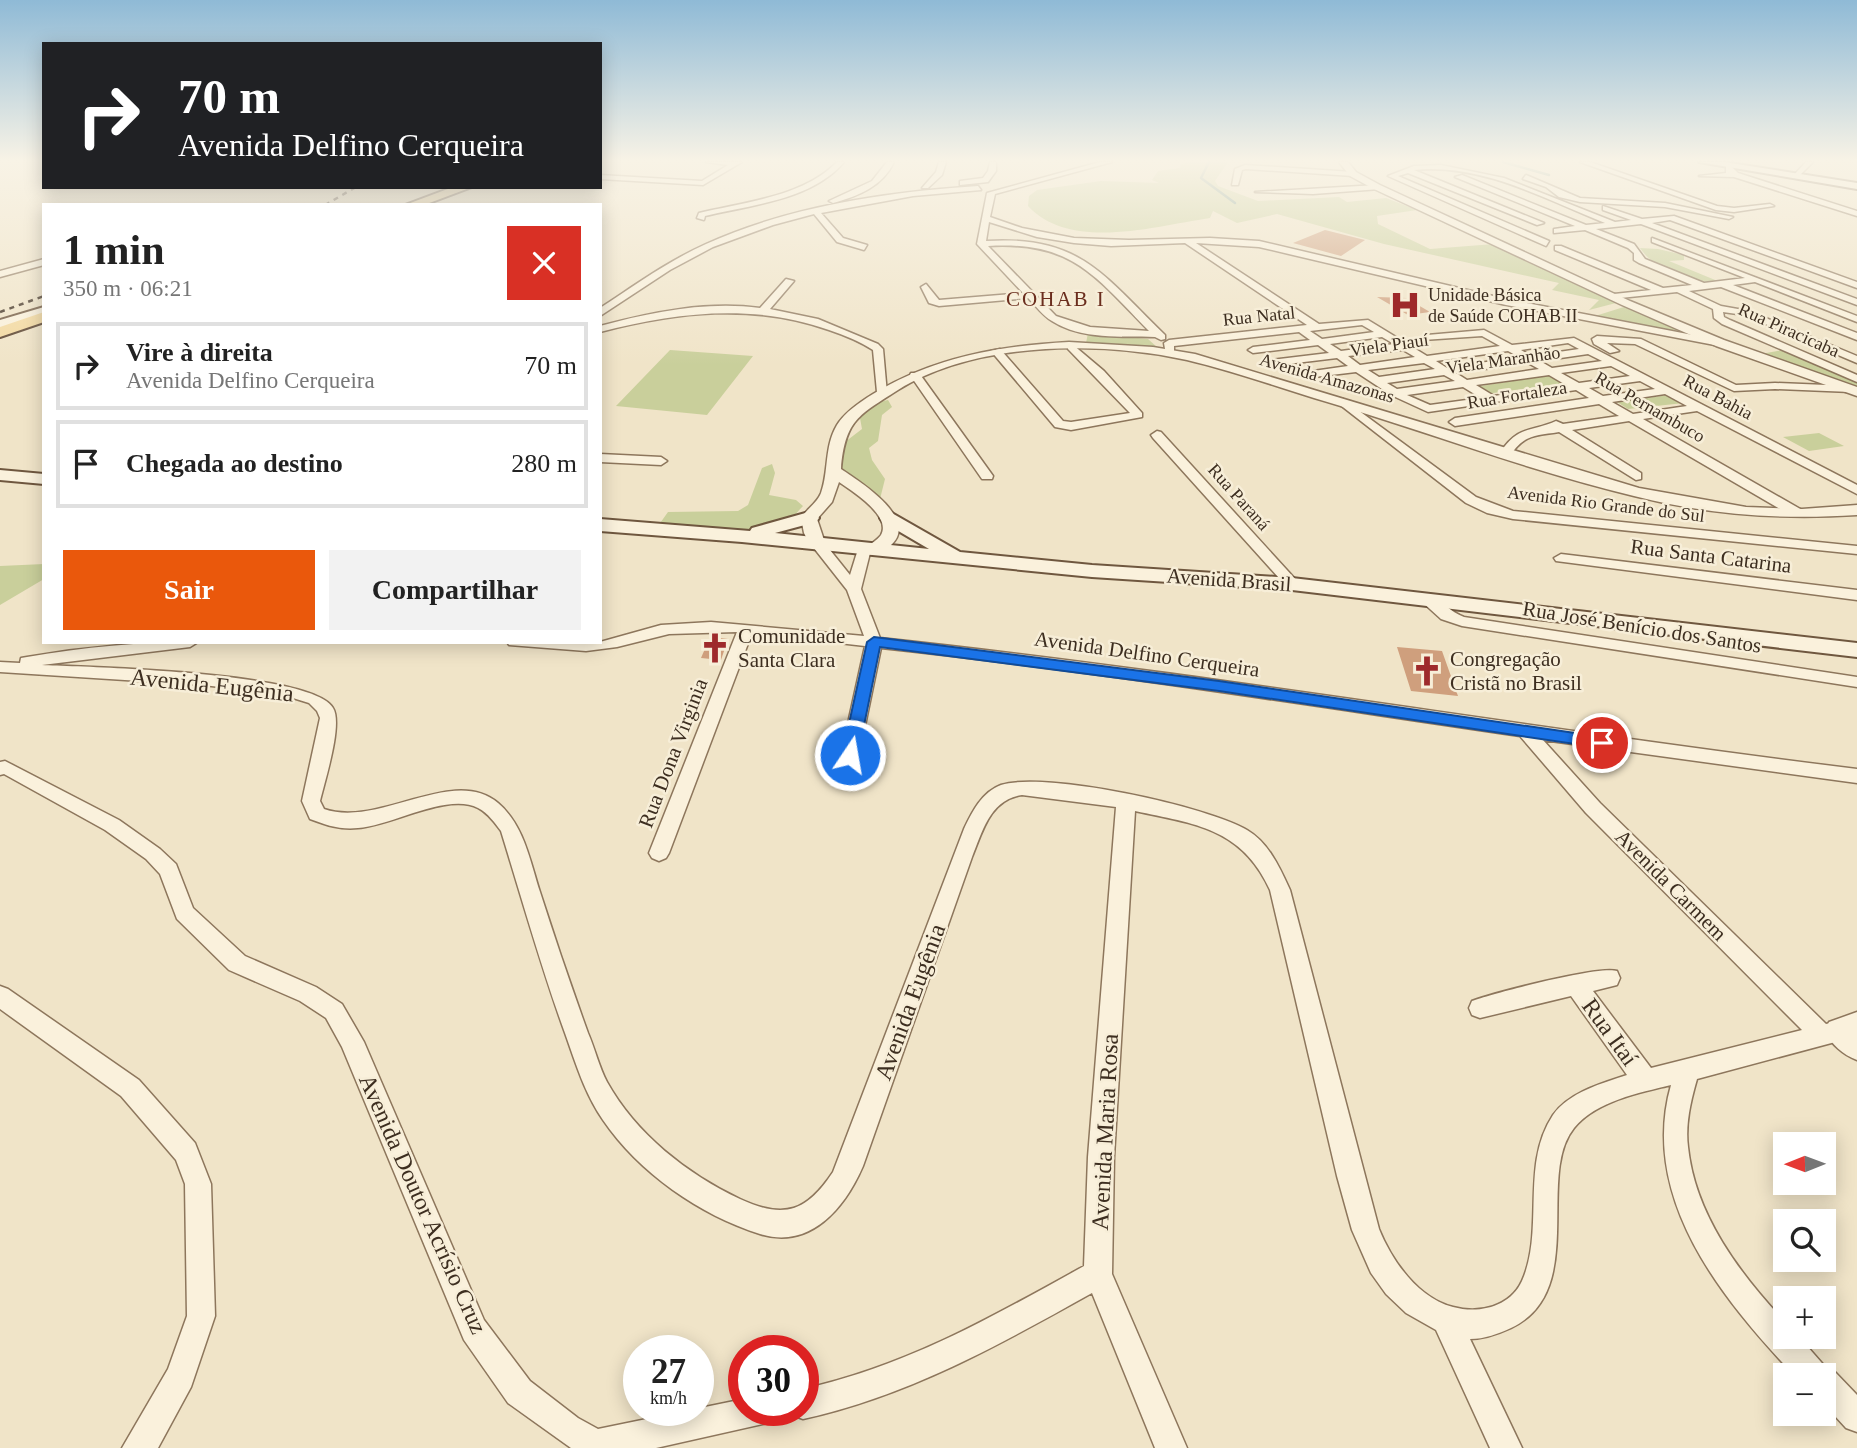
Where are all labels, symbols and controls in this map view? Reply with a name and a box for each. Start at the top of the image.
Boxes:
text: 70 m [178,69,280,124]
icon: right [63,70,154,161]
text: Avenida Delfino Cerqueira [178,127,524,163]
button: close [507,226,581,300]
text: 1 min [63,227,165,273]
text: 350 m · 06:21 [63,276,193,301]
place label: Unidade Básica de Saúde COHAB II [1428,285,1577,326]
district label: COHAB I [1006,287,1106,311]
hospital icon: Unidade Básica de Saúde COHAB II [1388,288,1422,322]
street label: Rua Piracicaba [1735,299,1843,361]
street label: Rua Natal [1222,302,1296,330]
street label: Viela Piauí [1348,330,1430,360]
text: Vire à direita [126,338,273,367]
street label: Viela Maranhão [1444,342,1562,378]
icon: right [67,347,105,385]
street label: Avenida Amazonas [1257,349,1397,407]
text: 70 m [524,351,577,380]
street label: Rua Pernambuco [1592,367,1708,447]
text: Avenida Delfino Cerqueira [126,368,375,393]
street label: Rua Bahia [1680,370,1756,424]
street label: Rua Fortaleza [1466,377,1568,413]
icon: arrive [67,445,105,483]
text: Chegada ao destino [126,449,343,478]
text: 280 m [511,449,577,478]
street label: Rua Paraná [1204,460,1274,534]
street label: Avenida Rio Grande do Sul [1506,482,1706,526]
street label: Rua Santa Catarina [1629,534,1794,578]
button: Sair [63,550,315,630]
button: Compartilhar [329,550,581,630]
street label: Avenida Brasil [1166,564,1292,596]
street label: Rua José Benício dos Santos [1521,596,1763,658]
place label: Comunidade Santa Clara [738,624,845,672]
street label: Avenida Delfino Cerqueira [1033,626,1262,682]
church icon: Comunidade Santa Clara [698,631,732,665]
place label: Congregação Cristã no Brasil [1450,647,1582,695]
church icon: Congregação Cristã no Brasil [1410,654,1444,688]
street label: Avenida Eugênia [129,663,295,707]
street label: Rua Dona Virginia [634,674,713,831]
pin [1572,713,1632,773]
position arrow [813,718,887,792]
icon: arrive [1583,724,1621,762]
street label: Avenida Carmem [1610,824,1732,946]
street label: Avenida Eugênia [870,920,950,1084]
street label: Rua Itaí [1577,993,1643,1071]
street label: Avenida Maria Rosa [1087,1033,1123,1231]
street label: Avenida Doutor Acrísio Cruz [354,1070,492,1338]
north arrow [1773,1132,1836,1195]
map controls [1773,1132,1836,1426]
button: search [1773,1209,1836,1272]
button: + [1773,1286,1836,1349]
speed limit sign: 30 [728,1335,819,1426]
text: 27 [651,1352,686,1391]
button: − [1773,1363,1836,1426]
text: km/h [650,1388,687,1408]

